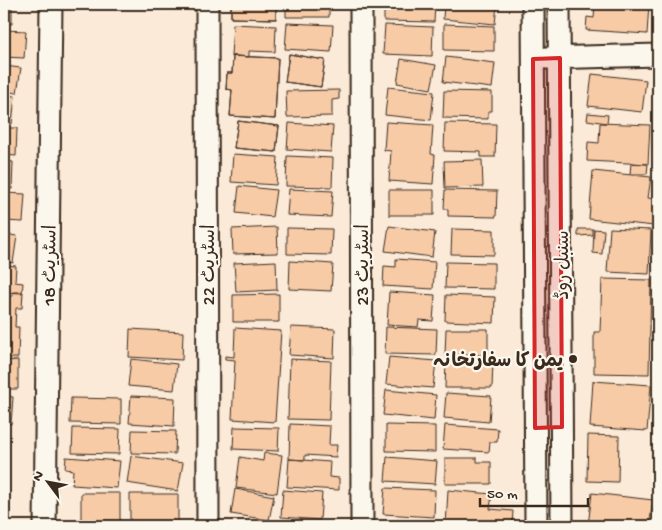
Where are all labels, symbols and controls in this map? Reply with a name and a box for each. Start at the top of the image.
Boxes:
street label: اسٹریٹ 22 [199,224,222,306]
street label: اسٹریٹ 23 [353,224,376,306]
street label: اسٹریٹ 18 [39,225,64,307]
street label: سنبل روڈ [552,230,576,300]
place label: یمن کا سفارتخانہ [433,351,563,374]
marker: یمن کا سفارتخانہ [567,353,579,365]
north arrow [22,458,72,508]
text: N [29,468,49,485]
scale bar [480,475,587,507]
text: 50 m [487,486,518,504]

